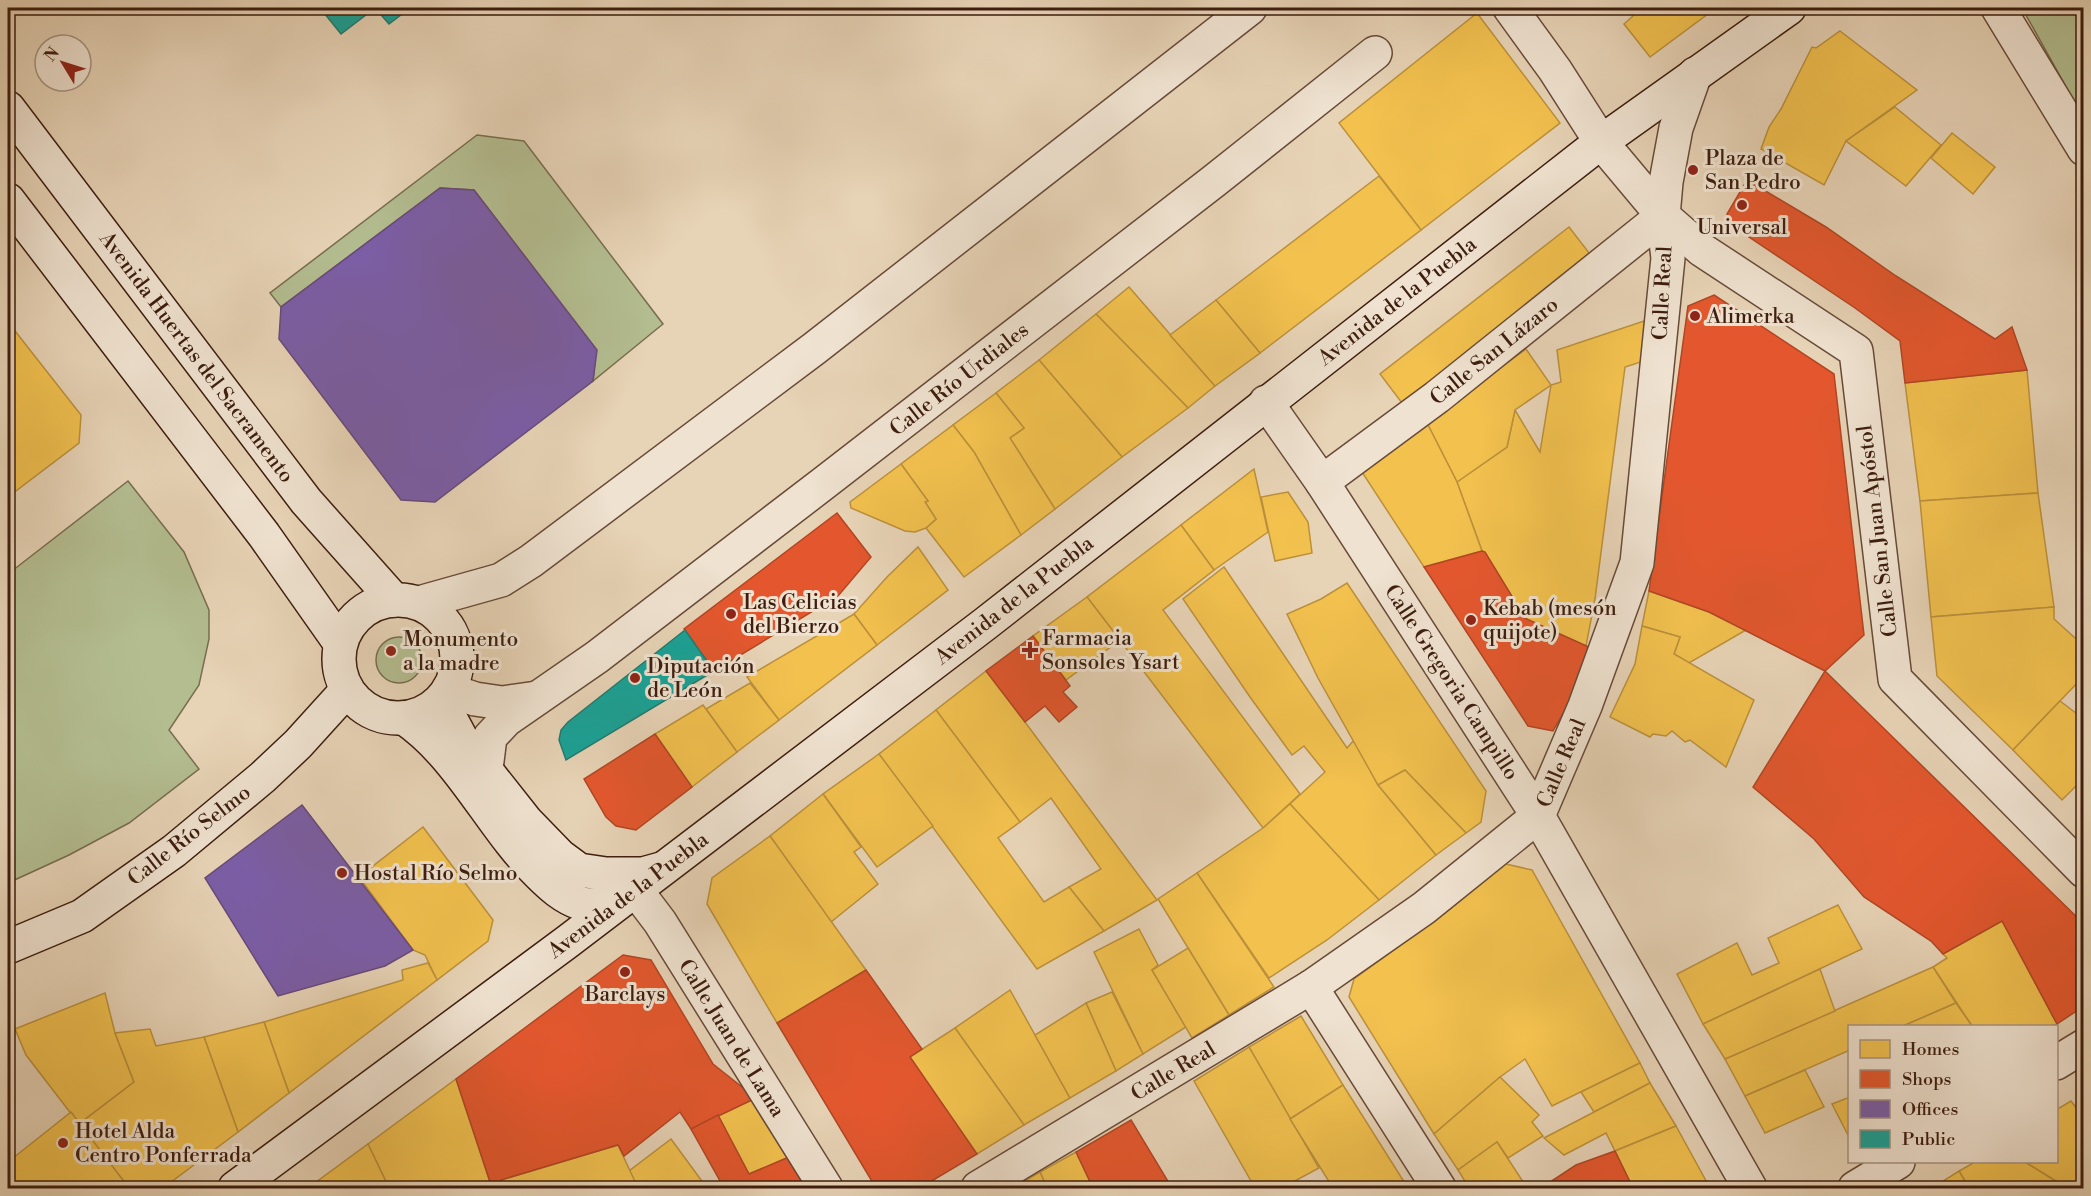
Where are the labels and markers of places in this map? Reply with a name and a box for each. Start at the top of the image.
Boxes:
place label: Plaza de San Pedro [1705,146,1801,196]
marker: Plaza de San Pedro [1686,163,1700,177]
marker: Universal [1735,198,1749,212]
place label: Universal [1697,215,1787,241]
place label: Alimerka [1706,304,1795,330]
marker: Alimerka [1688,309,1702,323]
place label: Las Celicias del Bierzo [743,590,857,640]
place label: Kebab (mesón quijote) [1483,596,1617,646]
marker: Las Celicias del Bierzo [724,607,738,621]
marker: Kebab (mesón quijote) [1464,613,1478,627]
place label: Farmacia Sonsoles Ysart [1042,626,1180,676]
place label: Monumento a la madre [403,627,518,677]
marker: Farmacia Sonsoles Ysart [1023,643,1037,657]
marker: Monumento a la madre [384,644,398,658]
place label: Diputación de León [647,654,755,704]
marker: Diputación de León [628,671,642,685]
place label: Hostal Río Selmo [354,861,518,887]
marker: Hostal Río Selmo [335,866,349,880]
marker: Barclays [618,965,632,979]
place label: Barclays [584,982,665,1008]
place label: Hotel Alda Centro Ponferrada [75,1119,252,1169]
marker: Hotel Alda Centro Ponferrada [56,1136,70,1150]

